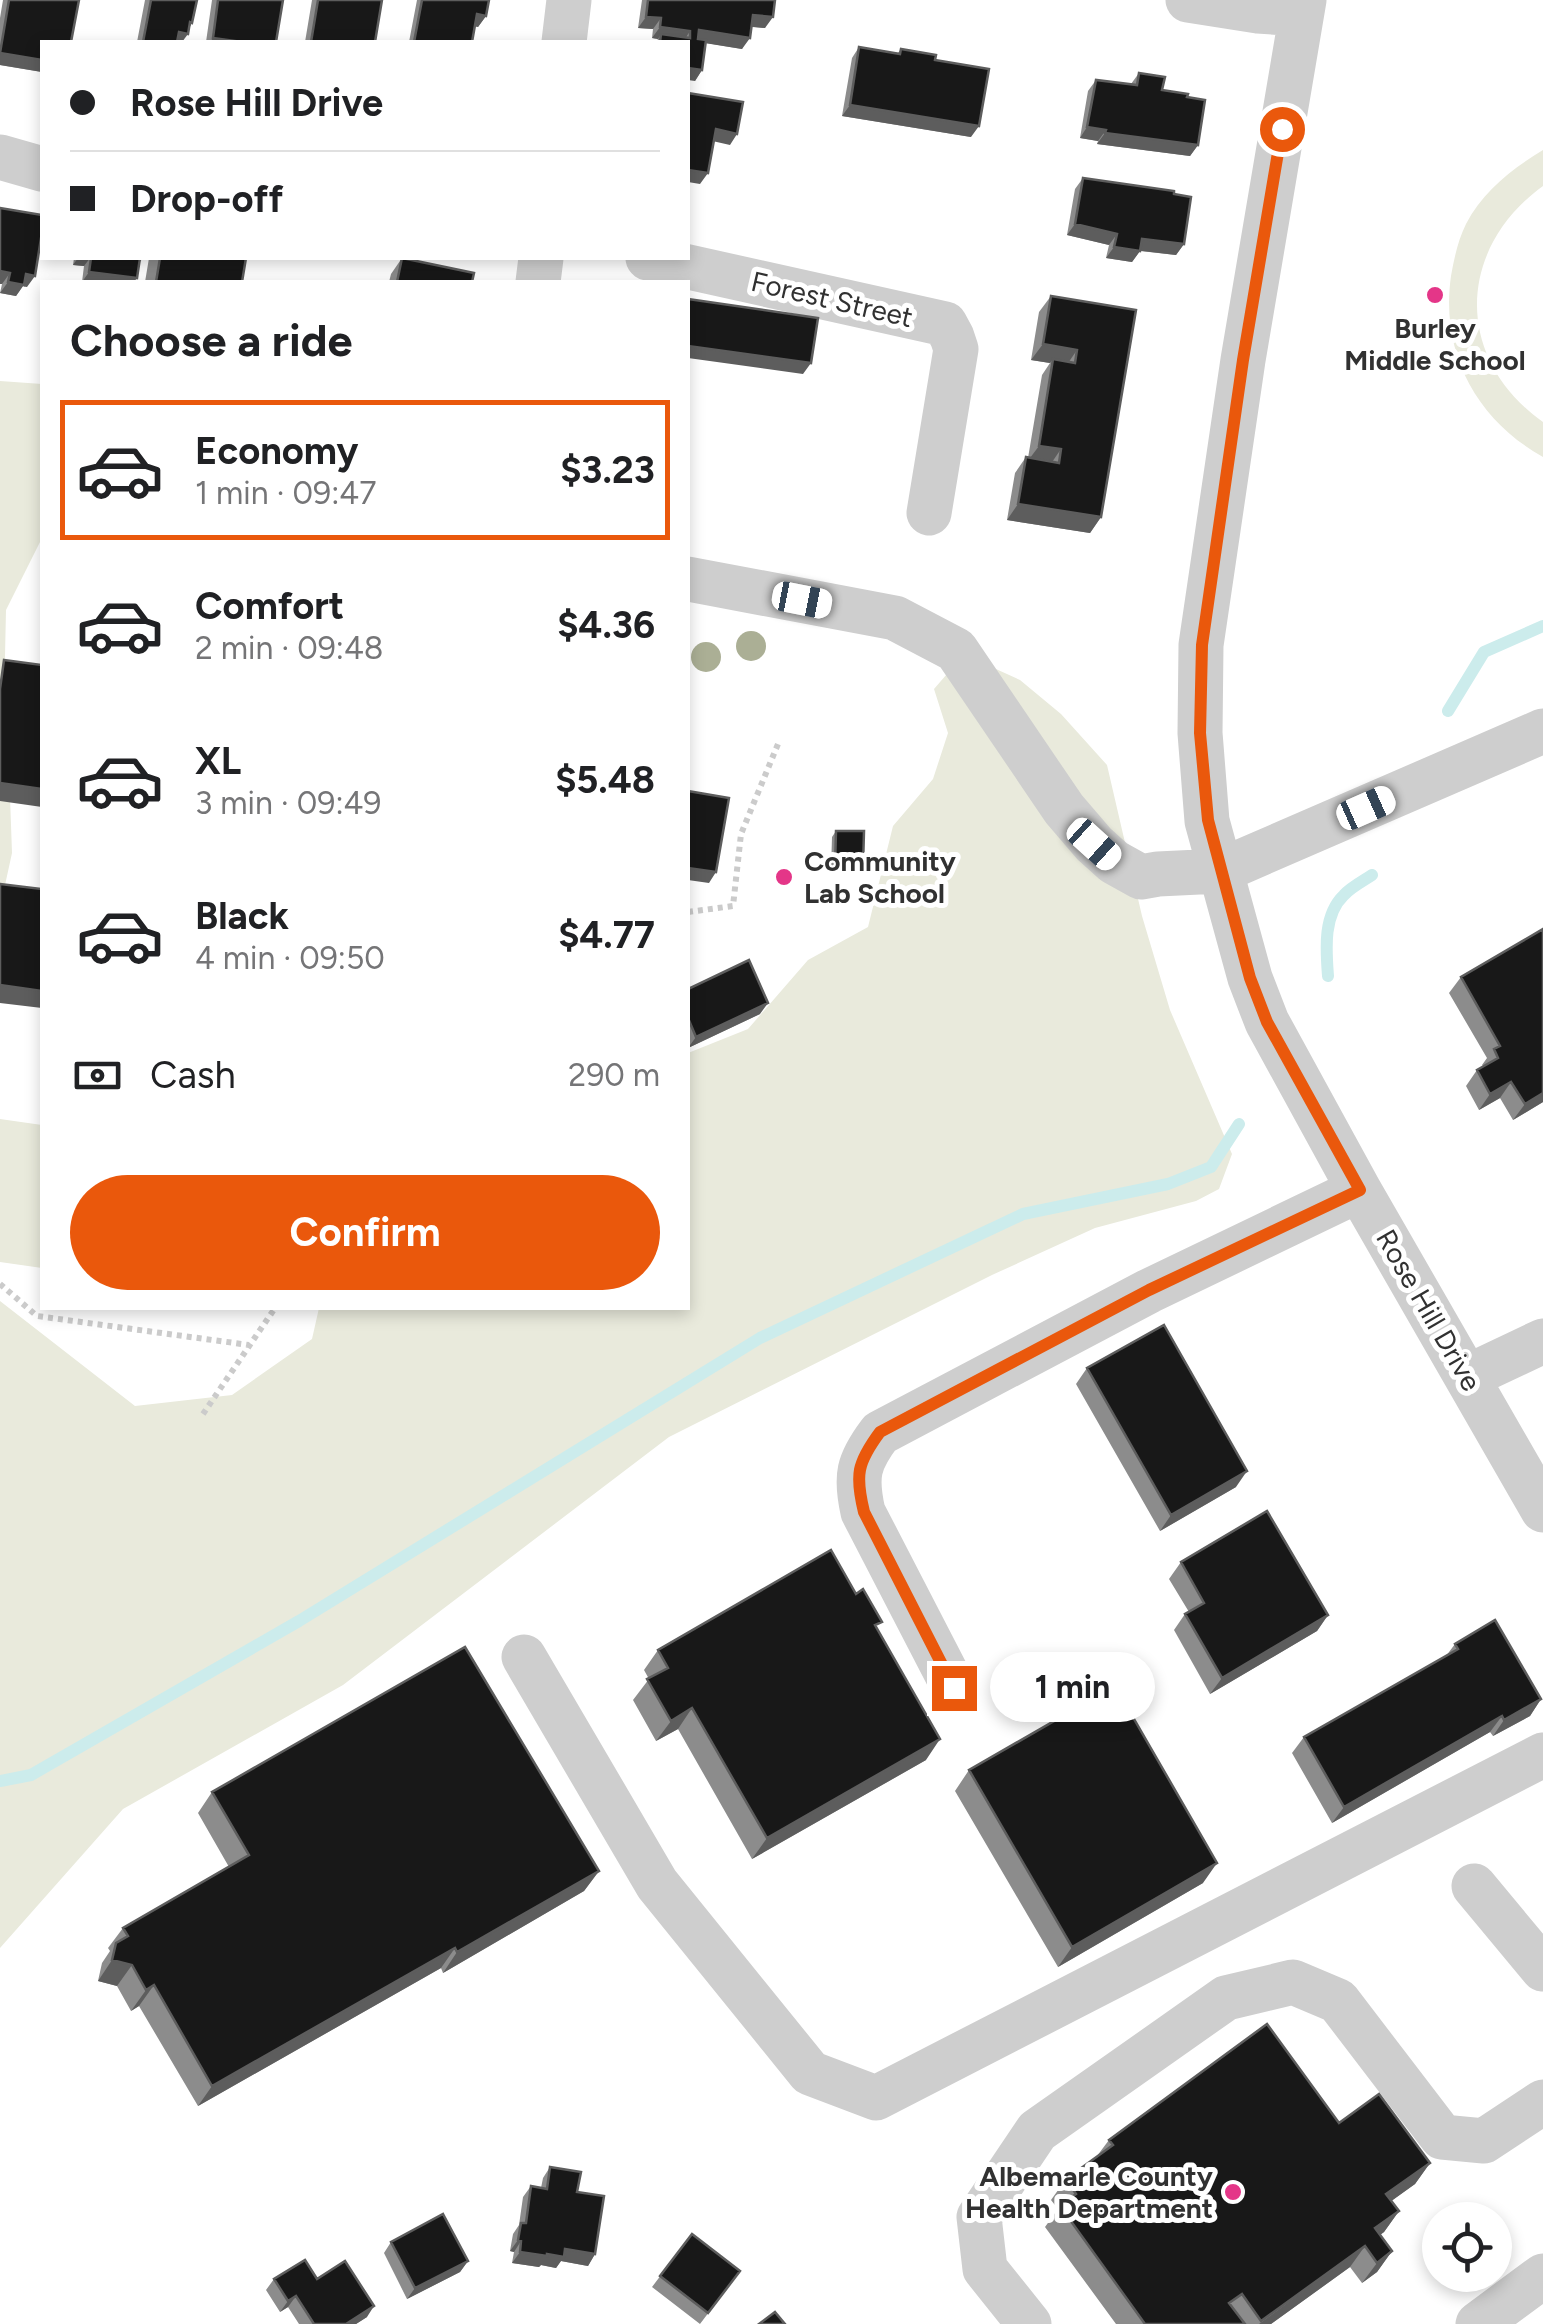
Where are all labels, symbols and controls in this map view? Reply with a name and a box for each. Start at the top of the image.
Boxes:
text: Rose Hill Drive [130,80,383,126]
route start [1260,107,1305,152]
text: Drop-off [130,176,283,222]
street label: Forest Street [748,264,916,334]
marker: Burley Middle School [1424,284,1446,306]
place label: Burley Middle School [1344,311,1526,377]
text: Choose a ride [70,313,352,367]
icon: car [75,425,165,515]
text: Economy [195,428,358,474]
text: $3.23 [560,447,655,493]
text: 1 min · 09:47 [195,474,376,512]
icon: car [75,580,165,670]
car [770,580,834,620]
text: Comfort [195,583,344,629]
text: $4.36 [557,602,655,648]
text: 2 min · 09:48 [195,629,383,667]
icon: car [75,735,165,825]
text: XL [195,738,241,784]
text: $5.48 [555,757,655,803]
car [1332,782,1400,834]
text: 3 min · 09:49 [195,784,381,822]
car [1062,813,1126,875]
place label: Community Lab School [804,844,957,910]
marker: Community Lab School [773,866,795,888]
icon: car [75,890,165,980]
text: Black [195,893,289,939]
text: $4.77 [558,912,655,958]
text: 4 min · 09:50 [195,939,385,977]
icon: cash [70,1048,125,1103]
text: Cash [150,1052,236,1098]
text: 290 m [568,1056,660,1094]
button: Confirm [70,1175,660,1290]
street label: Rose Hill Drive [1369,1223,1489,1397]
callout: 1 min [989,1653,1154,1723]
route end [932,1666,977,1711]
text: 1 min [1035,1668,1110,1706]
place label: Albemarle County Health Department [965,2159,1214,2225]
marker: Albemarle County Health Department [1222,2181,1244,2203]
map controls [1422,2202,1512,2292]
button: locate [1422,2202,1512,2292]

